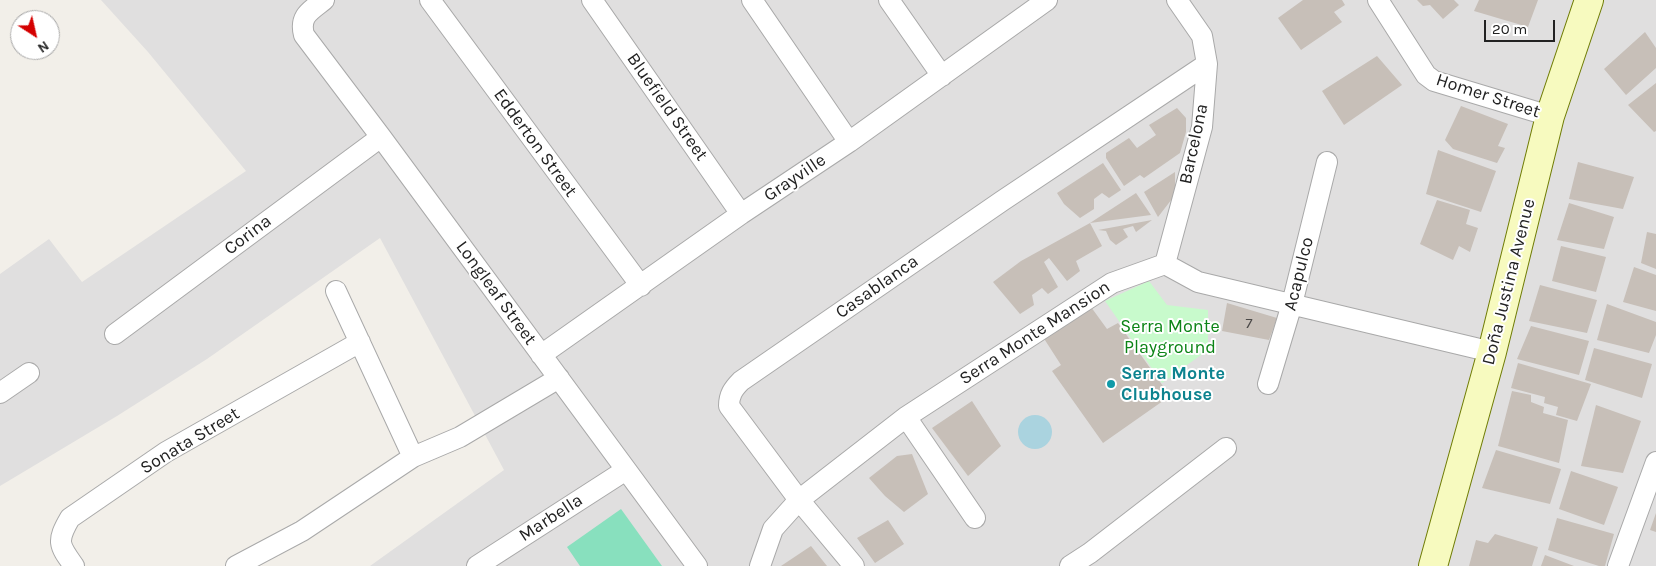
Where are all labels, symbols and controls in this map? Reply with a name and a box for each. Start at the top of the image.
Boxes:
north arrow [10,10,60,60]
scale bar [1486,10,1557,42]
text: 20 m [1492,20,1527,38]
text: N [34,37,52,57]
street label: Bluefield Street [622,49,712,165]
street label: Homer Street [1433,69,1543,123]
street label: Edderton Street [489,85,581,201]
street label: Barcelona [1175,102,1213,186]
street label: Grayville [760,149,830,207]
street label: Doña Justina Avenue [1478,197,1540,367]
street label: Corina [220,210,276,260]
street label: Acapulco [1279,235,1319,313]
street label: Longleaf Street [451,237,541,349]
street label: Casablanca [831,251,923,323]
street label: Serra Monte Mansion [956,276,1114,390]
house number: 7 [1245,315,1253,333]
park label: Serra Monte Playground [1120,316,1220,358]
place label: Serra Monte Clubhouse [1121,363,1225,406]
marker: Serra Monte Clubhouse [1105,378,1117,390]
street label: Sonata Street [136,403,244,479]
street label: Marbella [515,489,587,547]

